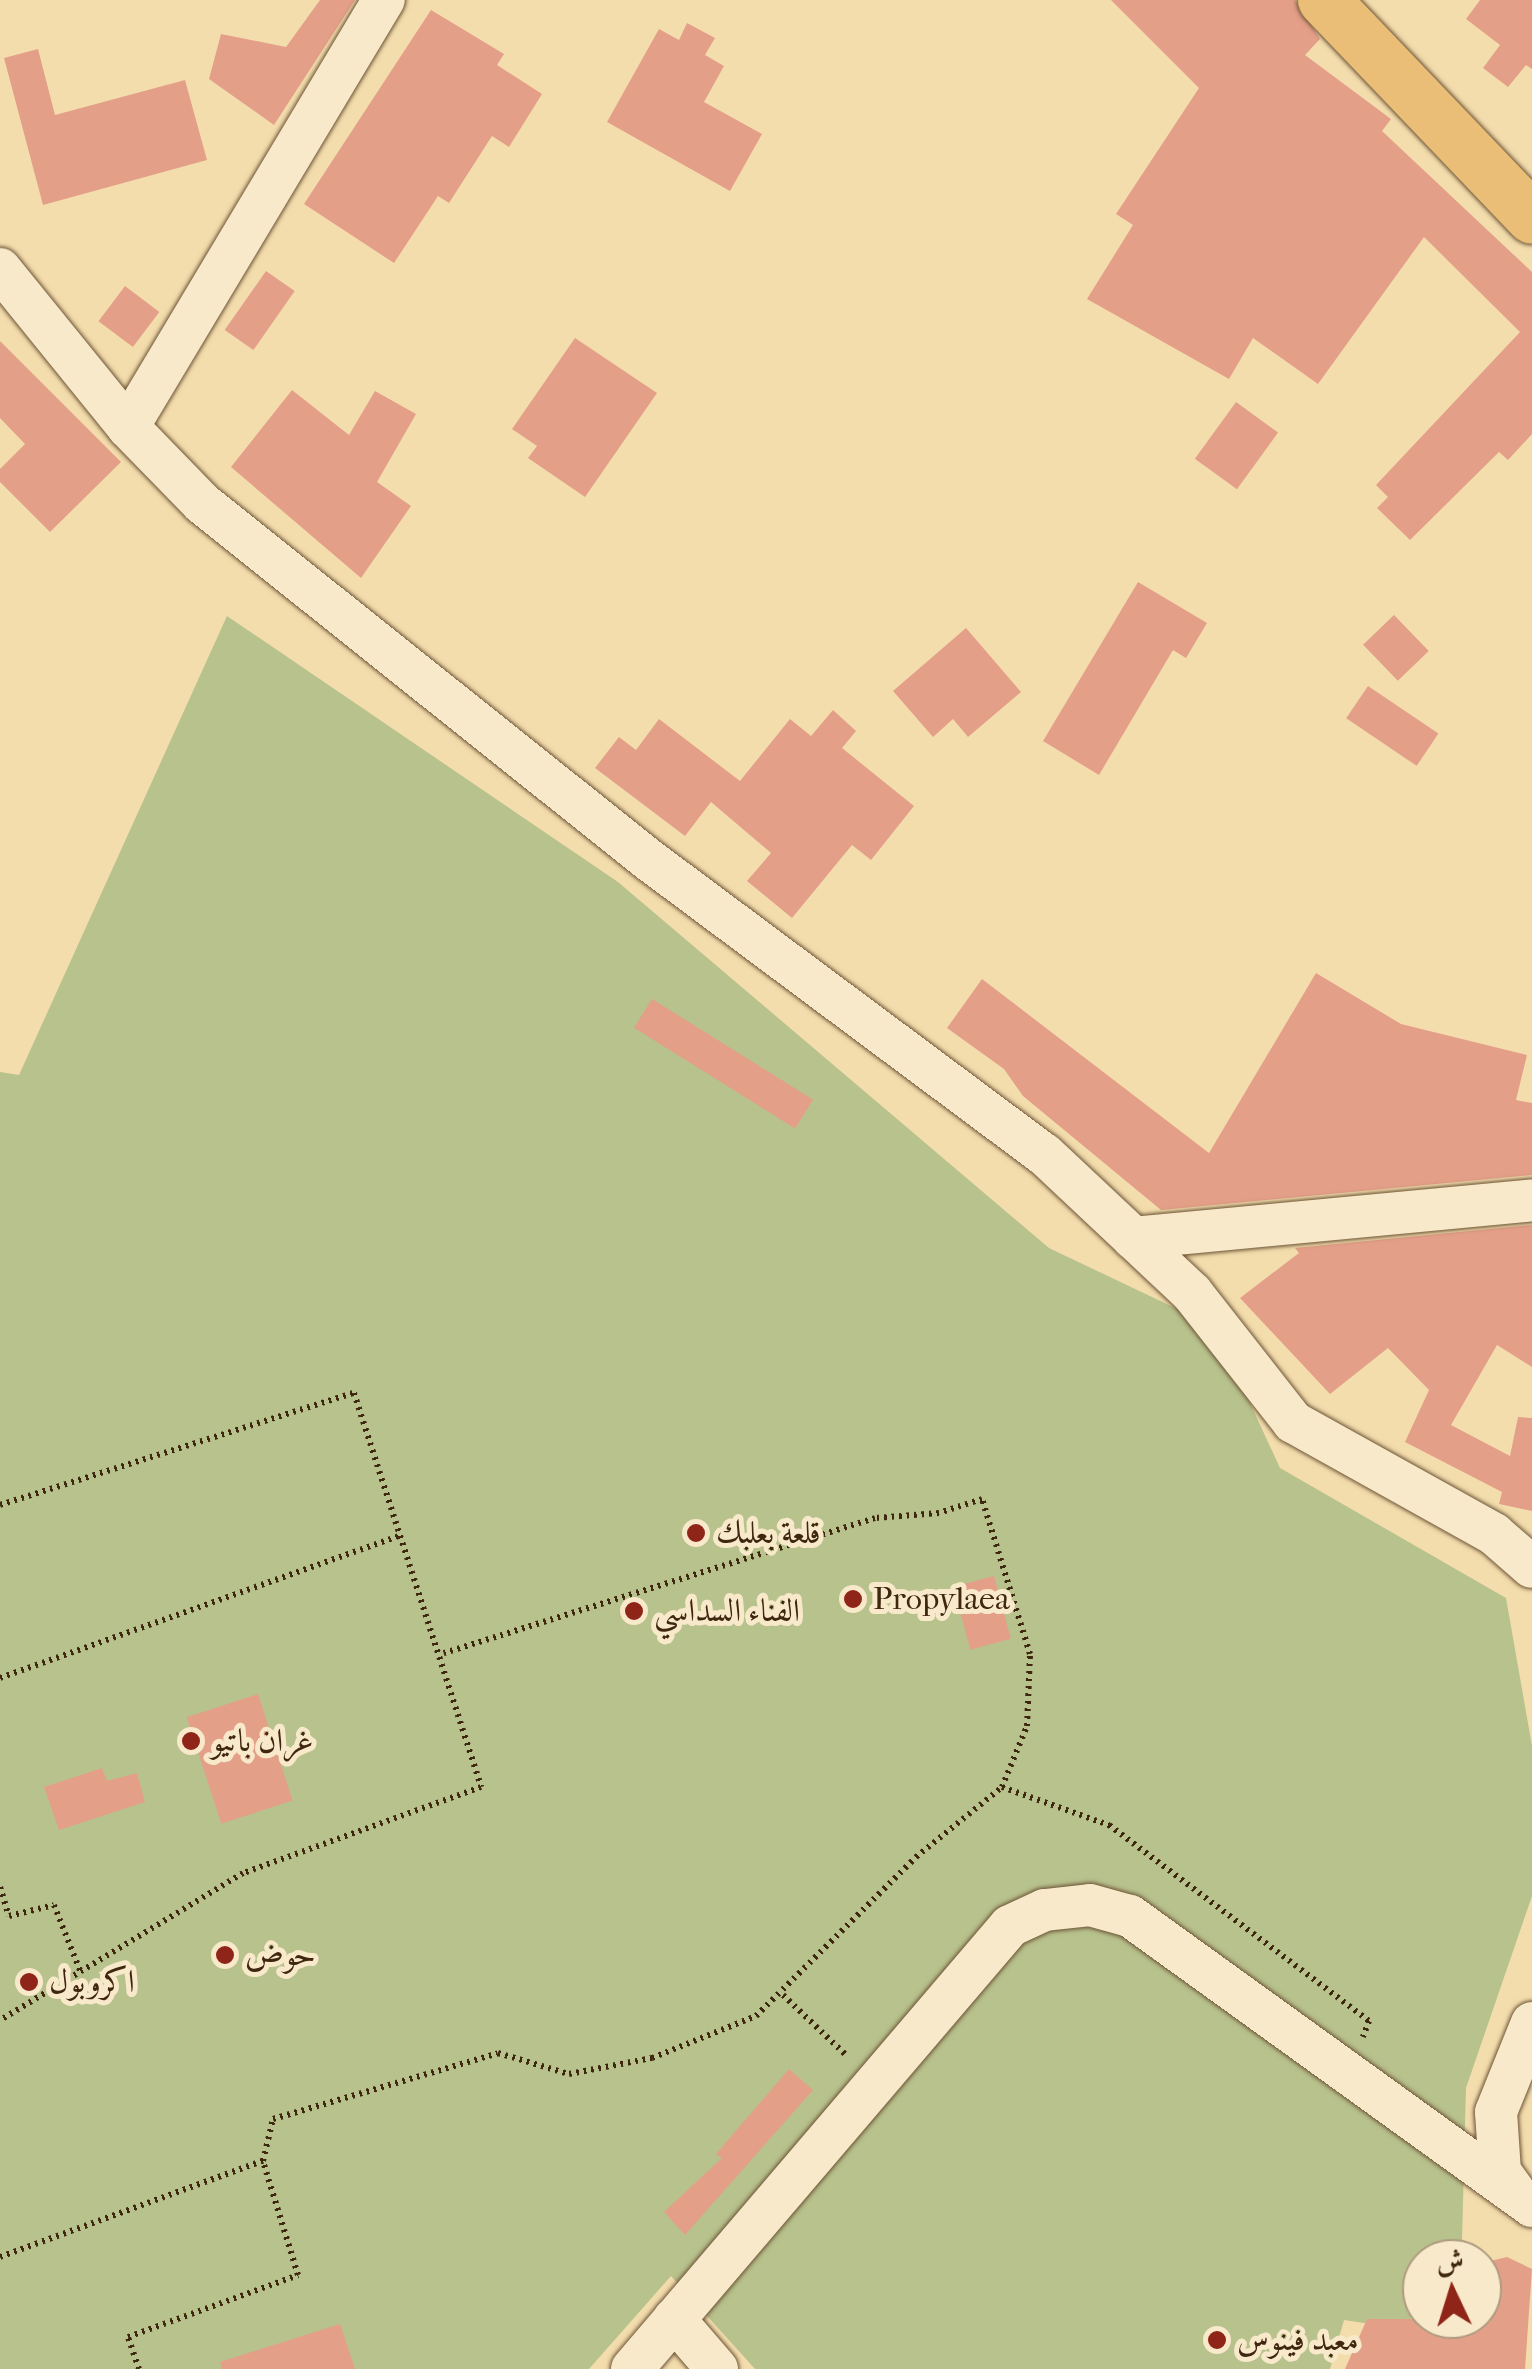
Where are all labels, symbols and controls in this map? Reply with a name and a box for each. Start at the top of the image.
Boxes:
place label: قلعة بعلبك [716,1514,821,1552]
marker: قلعة بعلبك [685,1522,707,1544]
place label: Propylaea [873,1580,1010,1618]
marker: Propylaea [842,1588,864,1610]
place label: الفناء السداسي [654,1592,800,1630]
marker: الفناء السداسي [623,1600,645,1622]
place label: غران باتيو [211,1722,314,1760]
marker: غران باتيو [180,1730,202,1752]
place label: حوض [245,1936,316,1974]
marker: حوض [214,1944,236,1966]
place label: اكروبول [49,1963,135,2001]
marker: اكروبول [18,1971,40,1993]
north arrow [1402,2239,1502,2339]
text: ش [1435,2243,1465,2278]
place label: معبد فينوس [1237,2321,1359,2359]
marker: معبد فينوس [1206,2329,1228,2351]

